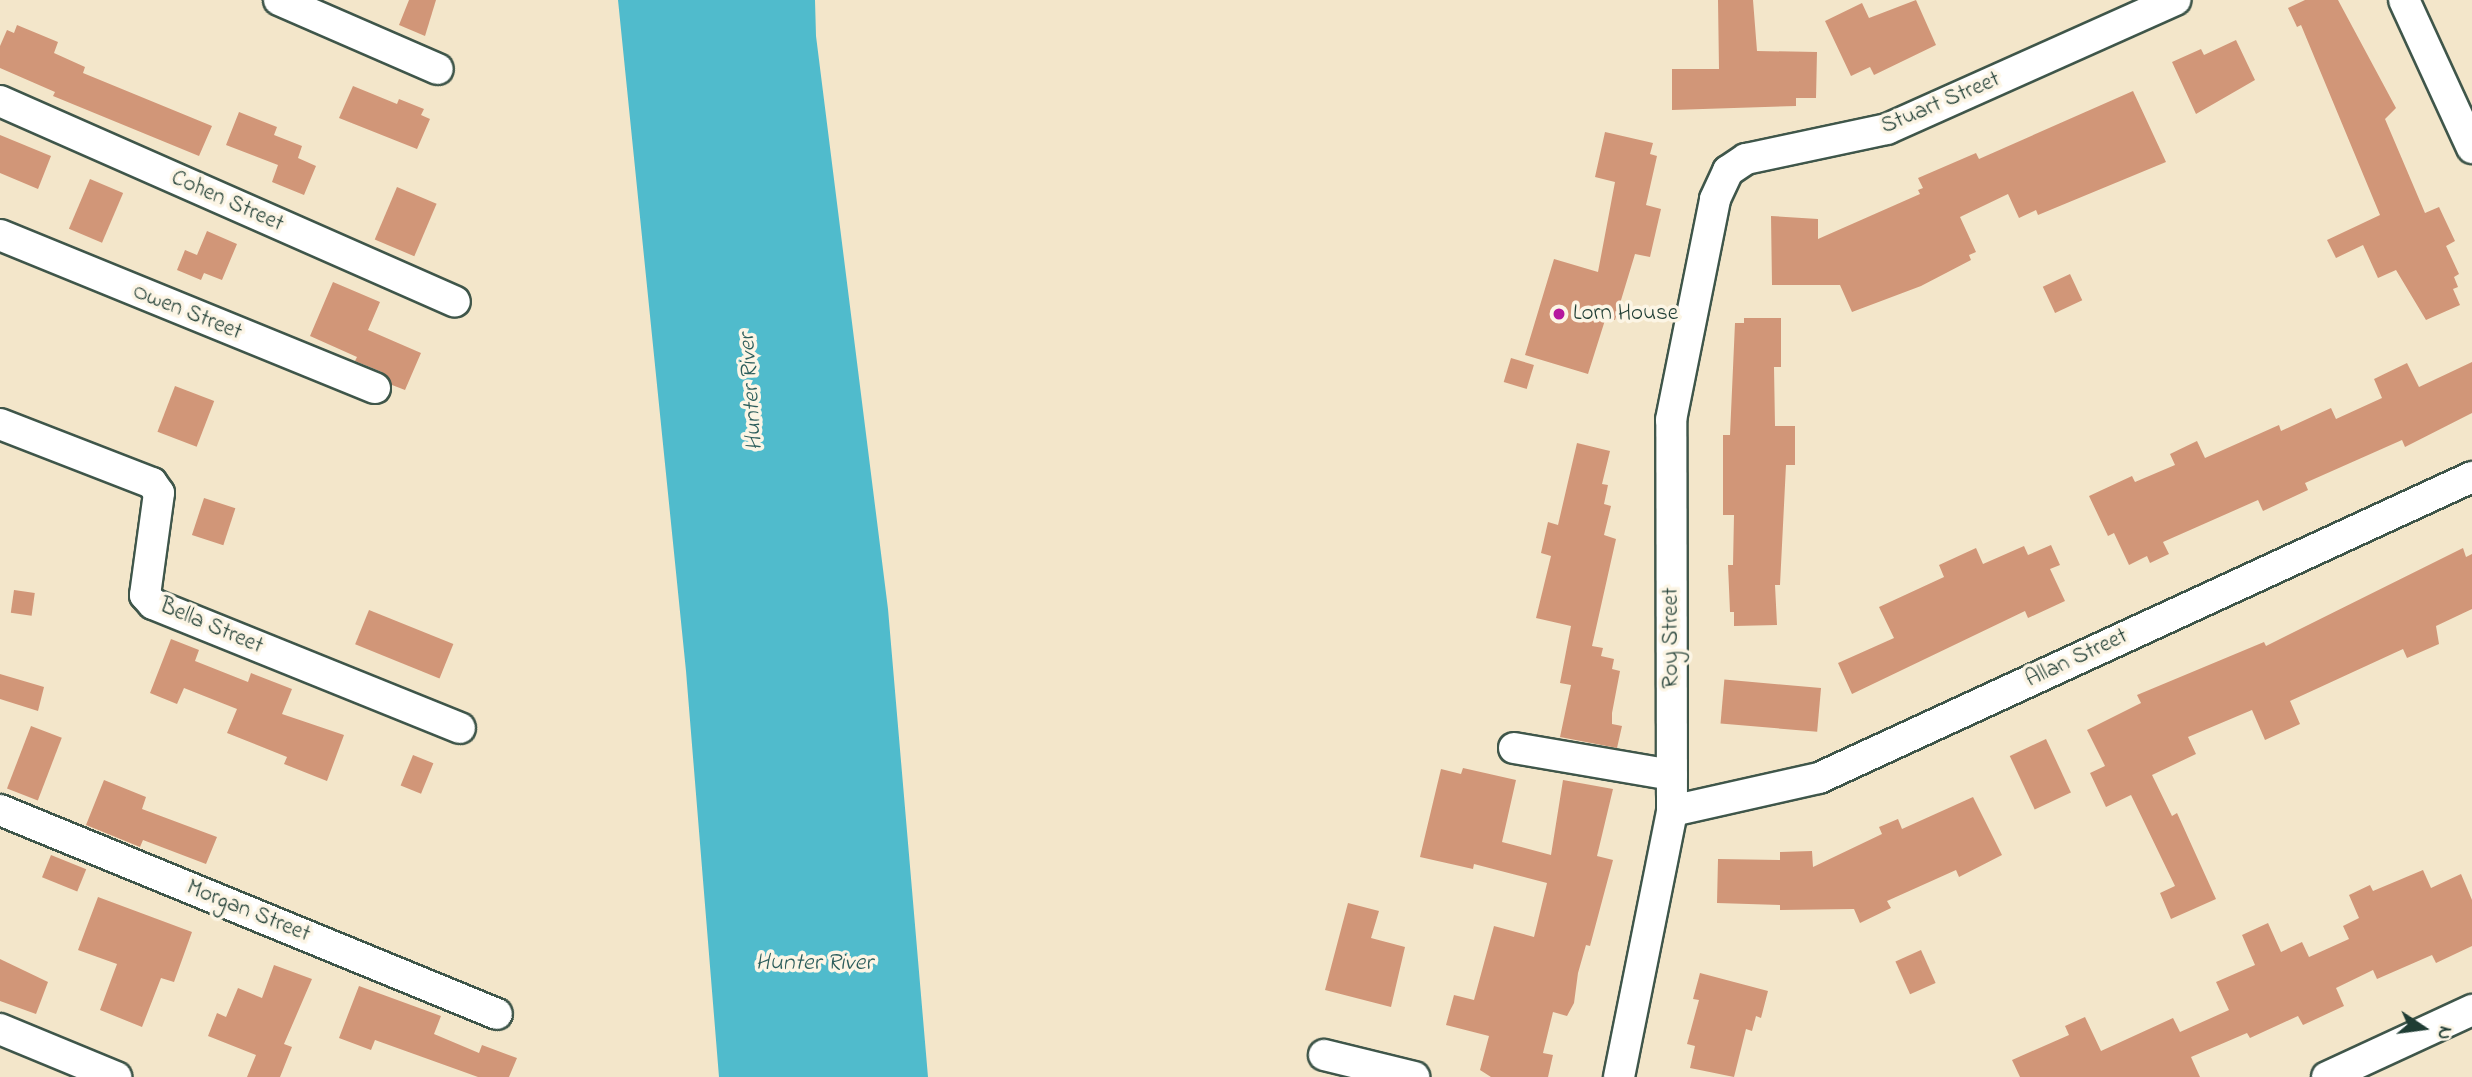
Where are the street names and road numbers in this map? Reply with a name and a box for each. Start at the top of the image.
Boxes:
street label: Stuart Street [1877,67,2005,141]
street label: Cohen Street [166,165,288,239]
street label: Owen Street [128,279,246,347]
street label: Roy Street [1658,587,1686,689]
street label: Bella Street [155,593,267,661]
street label: Allan Street [2022,623,2132,695]
street label: Morgan Street [182,875,314,949]

